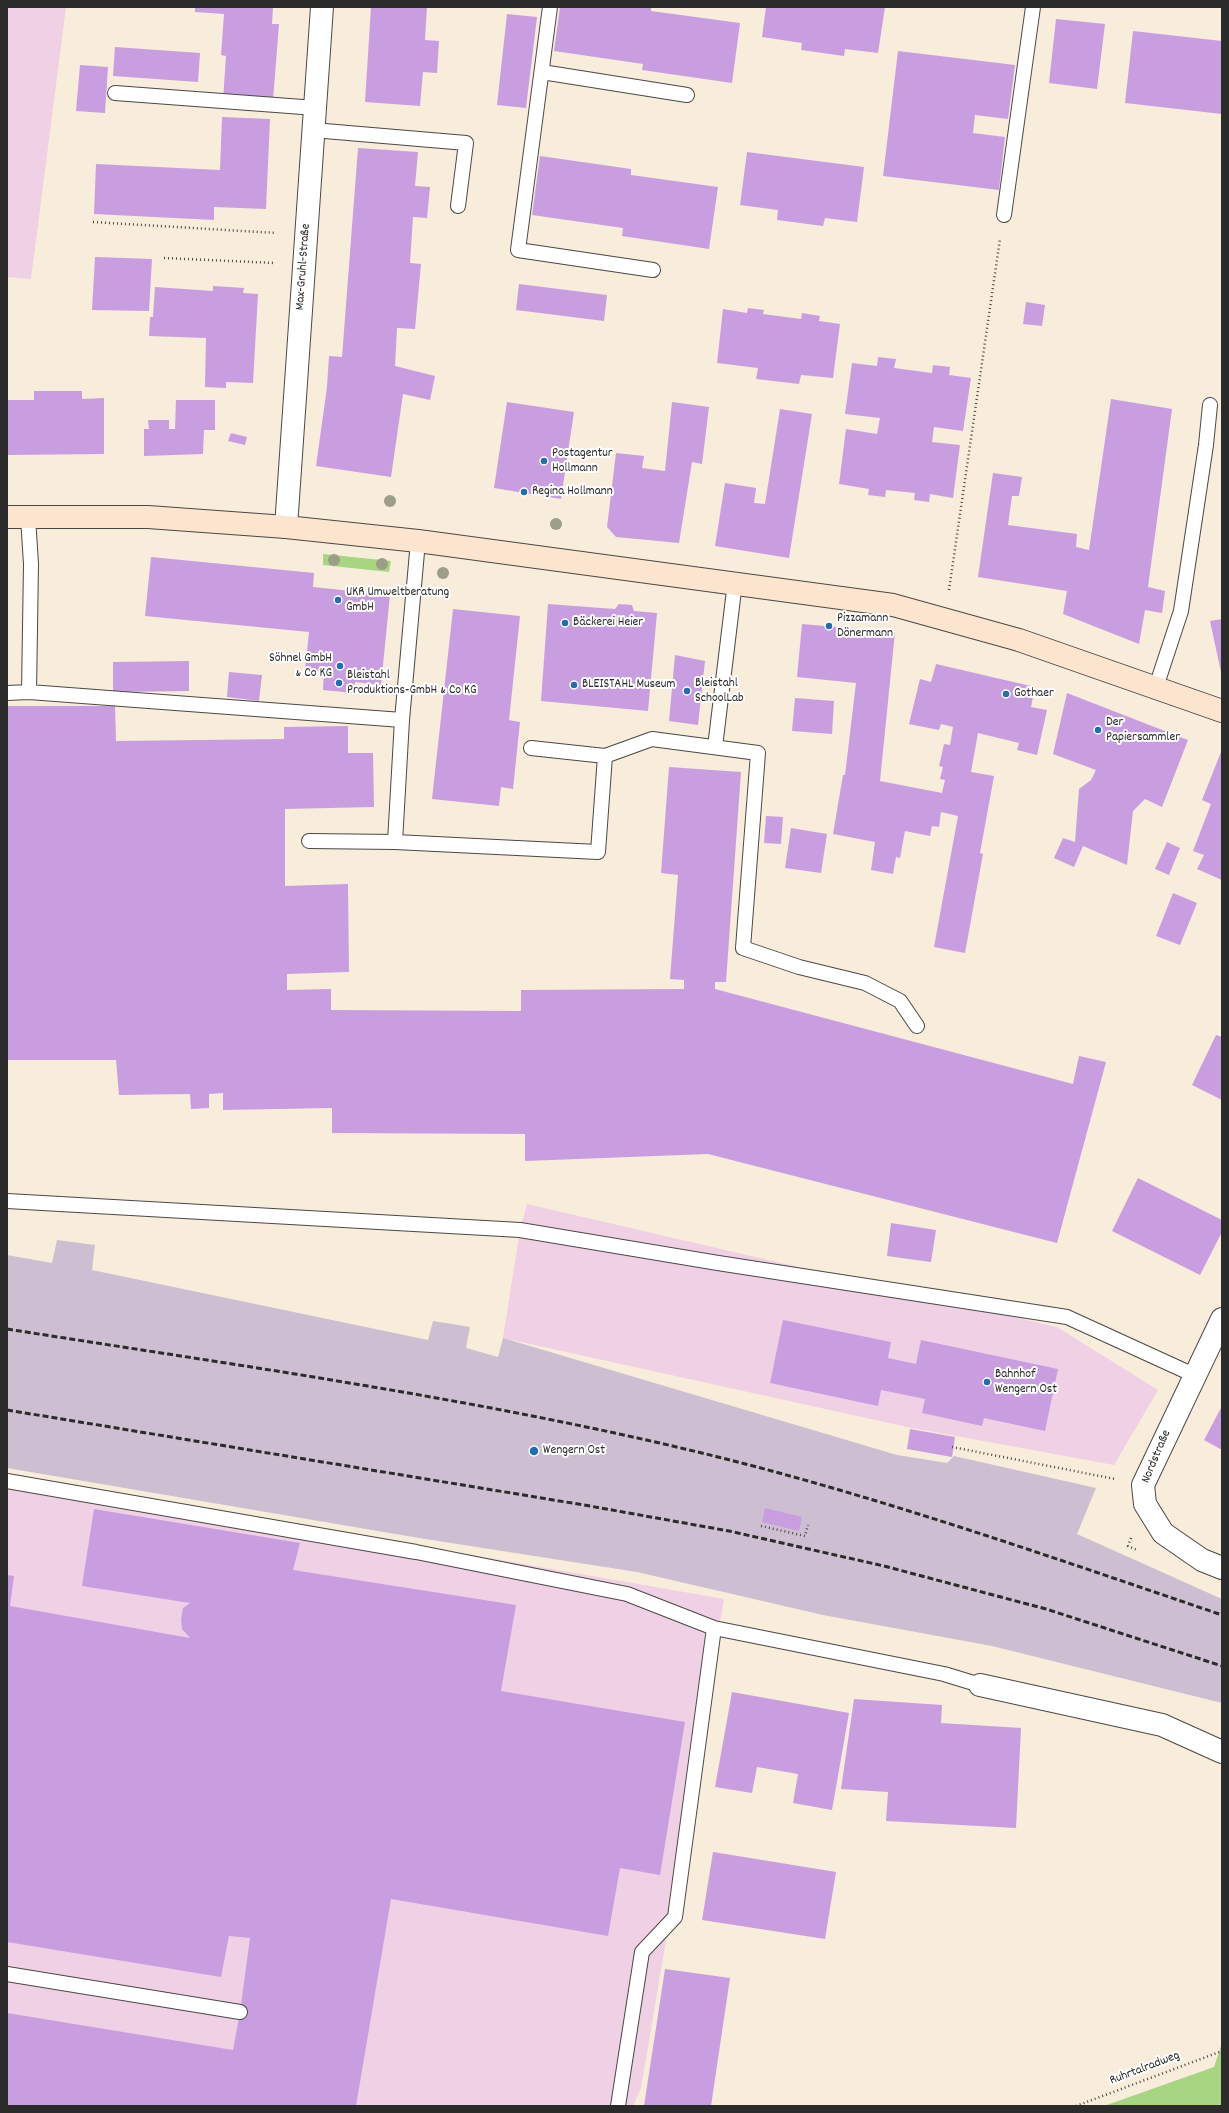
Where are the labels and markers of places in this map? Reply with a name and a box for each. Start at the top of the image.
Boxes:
place label: Postagentur Hollmann [552,446,613,477]
marker: Postagentur Hollmann [539,456,549,466]
place label: Regina Hollmann [532,484,613,500]
marker: Regina Hollmann [519,487,529,497]
place label: UKR Umweltberatung GmbH [346,585,449,616]
marker: UKR Umweltberatung GmbH [333,595,343,605]
place label: Pizzamann Dönermann [837,611,893,642]
place label: Bäckerei Heier [573,615,643,631]
marker: Bäckerei Heier [560,618,570,628]
marker: Pizzamann Dönermann [824,621,834,631]
place label: Söhnel GmbH & Co KG [269,651,332,682]
marker: Söhnel GmbH & Co KG [335,661,345,671]
place label: Bleistahl Produktions-GmbH & Co KG [347,668,477,699]
place label: Bleistahl SchoolLab [695,676,744,707]
place label: BLEISTAHL Museum [582,677,675,693]
marker: Bleistahl Produktions-GmbH & Co KG [334,678,344,688]
marker: BLEISTAHL Museum [569,680,579,690]
marker: Bleistahl SchoolLab [682,686,692,696]
place label: Gothaer [1014,686,1054,702]
marker: Gothaer [1001,689,1011,699]
place label: Der Papiersammler [1106,715,1180,746]
marker: Der Papiersammler [1093,725,1103,735]
place label: Bahnhof Wengern Ost [995,1367,1057,1398]
marker: Bahnhof Wengern Ost [982,1377,992,1387]
place label: Wengern Ost [543,1443,605,1459]
marker: Wengern Ost [528,1445,540,1457]

